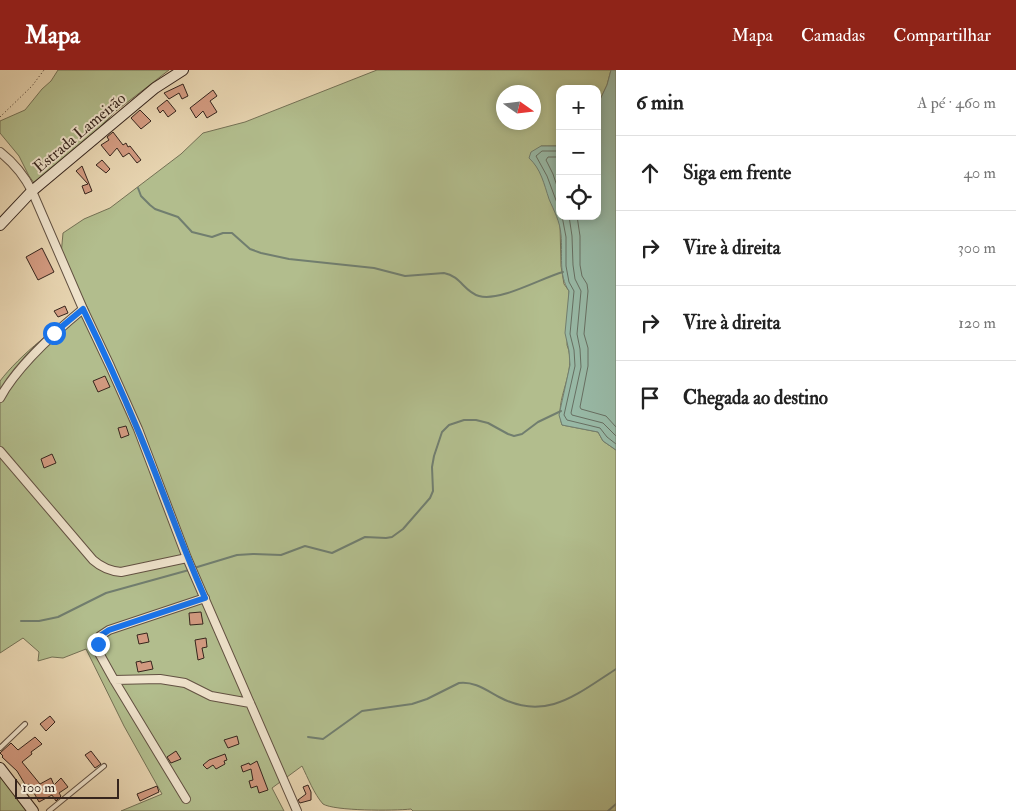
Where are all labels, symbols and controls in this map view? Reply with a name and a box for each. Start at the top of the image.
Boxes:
text: Mapa [25,20,80,51]
text: Mapa [732,24,773,47]
text: Camadas [801,24,865,47]
text: Compartilhar [893,24,991,47]
north arrow [496,85,541,130]
map controls [556,85,601,220]
button: + [556,85,601,130]
street label: Estrada Lameirão [29,88,130,177]
text: 6 min [636,89,684,116]
text: A pé · 460 m [917,93,996,113]
button: − [556,130,601,175]
icon: ahead [636,159,664,187]
text: Siga em frente [683,161,791,185]
text: 40 m [963,163,996,183]
button: locate [556,175,601,220]
icon: right [636,234,664,262]
text: Vire à direita [683,236,780,260]
text: 300 m [958,238,996,258]
icon: right [636,309,664,337]
text: Vire à direita [683,311,780,335]
text: 120 m [958,313,996,333]
route start [43,322,66,345]
icon: arrive [636,384,664,412]
text: Chegada ao destino [683,386,828,410]
route end [87,633,110,656]
scale bar [15,776,119,799]
text: 100 m [22,779,55,796]

